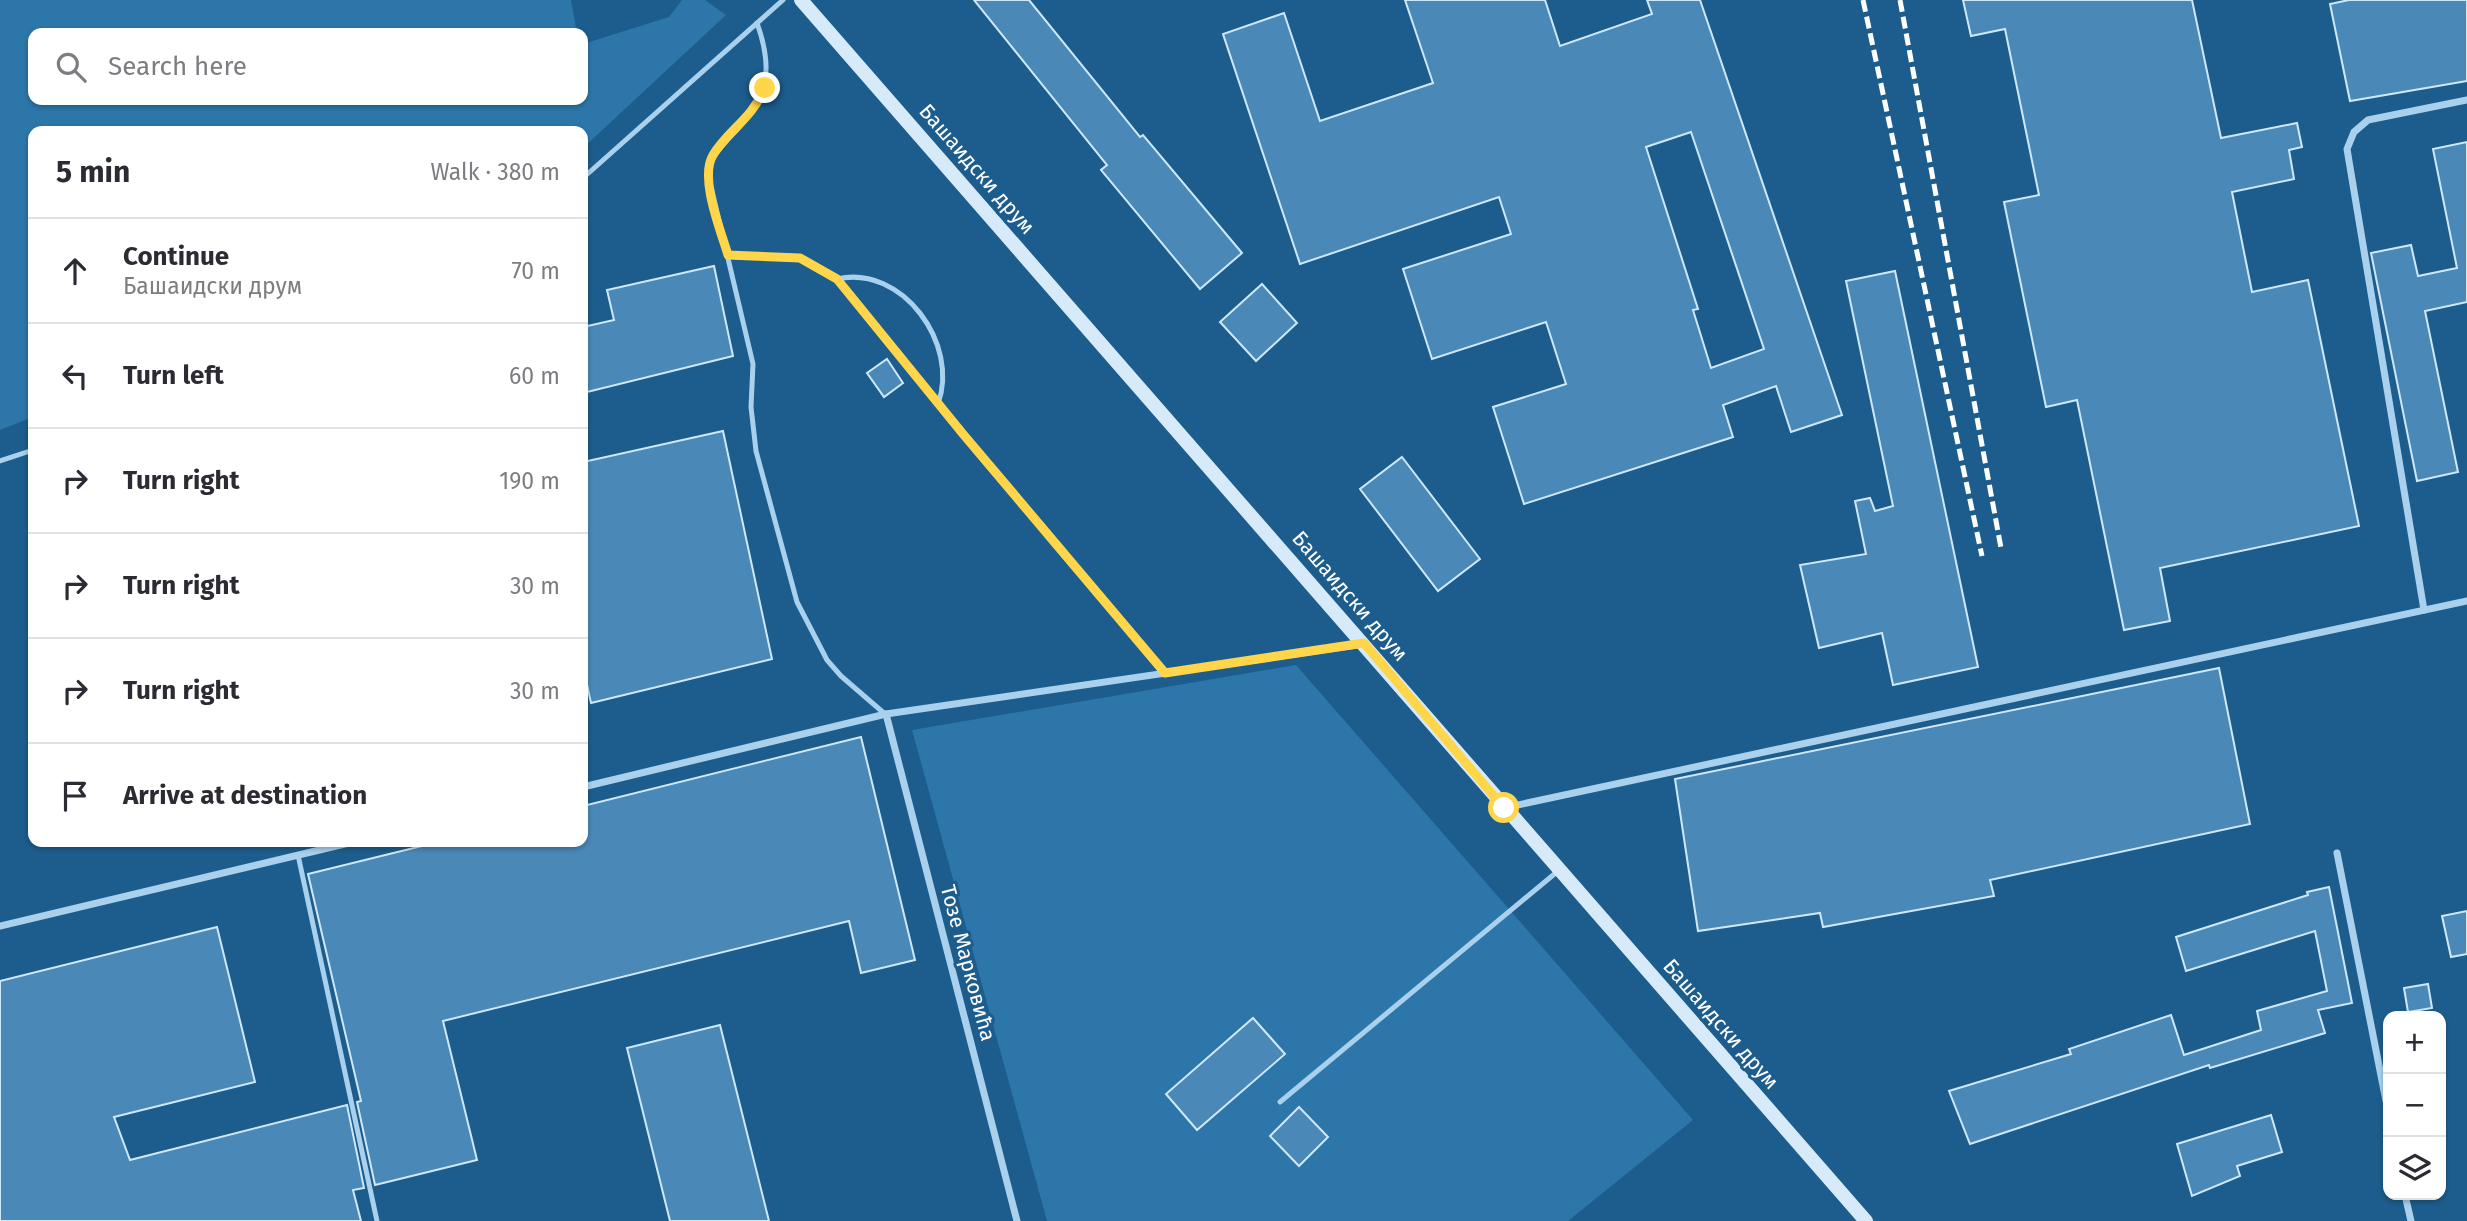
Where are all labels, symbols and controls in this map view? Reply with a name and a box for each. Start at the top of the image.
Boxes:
search box [28,28,588,105]
icon: search [52,48,90,86]
text: Search here [108,51,247,82]
route end [749,72,780,103]
street label: Башаидски друм [914,99,1040,239]
text: 5 min [56,154,130,190]
text: Walk · 380 m [430,158,560,186]
text: Continue [123,241,229,272]
icon: ahead [56,252,94,290]
text: 70 m [511,257,560,285]
text: Башаидски друм [123,272,302,300]
icon: left [56,357,94,395]
text: Turn left [123,360,224,391]
text: 60 m [509,362,560,390]
icon: right [56,462,94,500]
text: Turn right [123,465,240,496]
text: 190 m [499,467,560,495]
street label: Башаидски друм [1287,526,1413,666]
icon: right [56,567,94,605]
text: Turn right [123,570,240,601]
text: 30 m [510,572,560,600]
icon: right [56,672,94,710]
text: Turn right [123,675,240,706]
text: 30 m [510,677,560,705]
icon: arrive [56,777,94,815]
text: Arrive at destination [123,780,367,811]
route start [1488,792,1519,823]
street label: Тозе Марковића [935,882,1001,1044]
street label: Башаидски друм [1658,954,1784,1094]
map controls [2383,1011,2446,1200]
button: + [2383,1011,2446,1074]
button: − [2383,1074,2446,1137]
button: layers [2383,1137,2446,1200]

